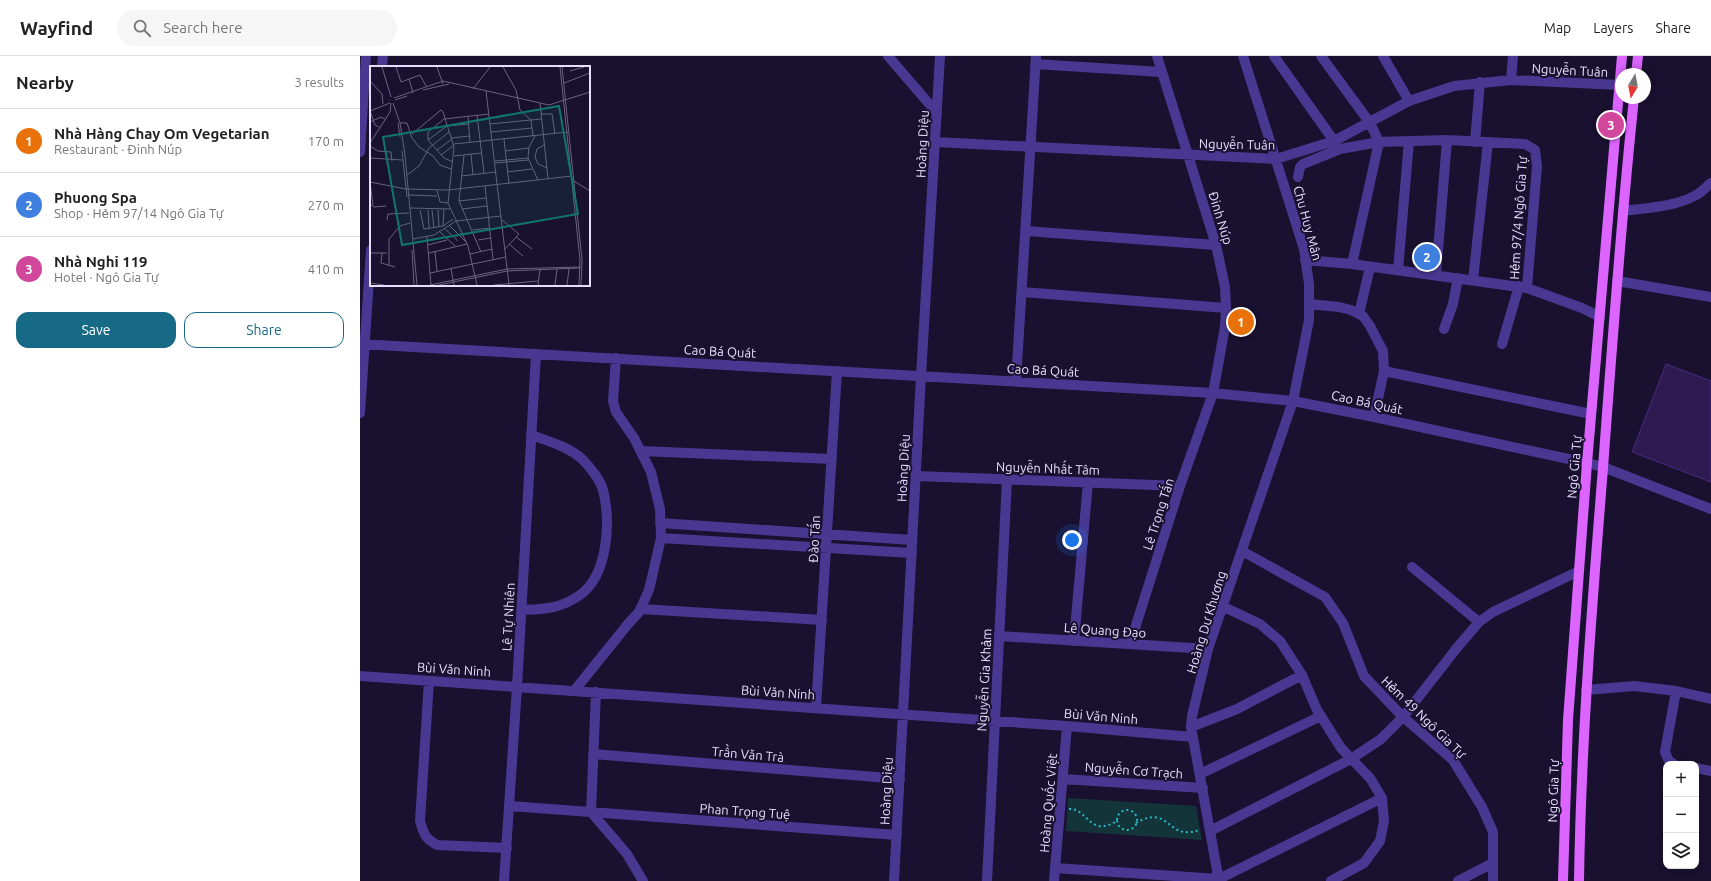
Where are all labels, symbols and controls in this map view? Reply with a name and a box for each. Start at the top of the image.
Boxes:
search box [117,10,397,46]
text: Wayfind [20,17,93,39]
icon: search [131,17,153,39]
text: Search here [163,19,242,36]
text: Map [1544,20,1571,36]
text: Layers [1593,20,1633,36]
text: Share [1655,20,1691,36]
street label: Nguyễn Tuân [1531,60,1609,79]
inset map [370,66,590,286]
north arrow [1615,68,1651,104]
text: Nearby [16,73,74,92]
text: 3 results [294,75,344,89]
street label: Hoàng Diệu [913,110,932,178]
pin: 3 [1598,110,1624,140]
text: Nhà Hàng Chay Om Vegetarian [54,125,270,142]
text: 1 [25,134,33,148]
text: 170 m [308,134,344,148]
street label: Nguyễn Tuân [1199,135,1275,152]
text: Restaurant · Đinh Núp [54,142,182,156]
street label: Hẻm 97/4 Ngô Gia Tự [1507,156,1530,280]
street label: Chu Huy Mân [1291,184,1325,262]
text: Phuong Spa [54,189,137,206]
street label: Đinh Núp [1206,190,1236,246]
text: 2 [25,198,33,212]
text: 270 m [308,198,344,212]
text: Shop · Hẻm 97/14 Ngô Gia Tự [54,206,223,220]
pin: 2 [1414,242,1440,272]
text: Nhà Nghỉ 119 [54,253,148,270]
text: 3 [25,262,33,276]
text: 410 m [308,262,344,276]
text: Hotel · Ngô Gia Tự [54,270,159,284]
pin: 1 [1228,307,1254,337]
button: Save [16,312,176,348]
button: Share [184,312,344,348]
street label: Cao Bá Quát [683,342,757,361]
street label: Cao Bá Quát [1006,361,1080,380]
street label: Cao Bá Quát [1330,388,1404,417]
street label: Hoàng Diệu [894,434,913,502]
street label: Ngô Gia Tự [1564,435,1585,499]
street label: Nguyễn Nhất Tâm [996,457,1100,477]
street label: Lê Trọng Tấn [1138,476,1177,552]
street label: Đào Tấn [804,515,822,563]
your location [1062,530,1082,550]
street label: Hoàng Dư Khương [1184,569,1228,675]
street label: Lê Tự Nhiên [499,582,518,652]
street label: Lê Quang Đạo [1063,620,1147,641]
street label: Nguyễn Gia Khảm [973,628,994,732]
street label: Bùi Văn Ninh [416,659,492,679]
street label: Hẻm 49 Ngô Gia Tự [1378,673,1469,762]
street label: Bùi Văn Ninh [740,682,816,702]
street label: Bùi Văn Ninh [1063,706,1139,726]
street label: Trần Văn Trà [711,742,785,764]
street label: Hoàng Quốc Việt [1035,753,1060,853]
street label: Hoàng Diệu [877,757,896,825]
street label: Nguyễn Cơ Trạch [1084,758,1184,781]
street label: Ngô Gia Tự [1545,759,1562,823]
map controls [1663,761,1699,869]
button: + [1663,761,1699,797]
button: − [1663,797,1699,833]
street label: Phan Trọng Tuệ [699,801,791,822]
button: layers [1663,833,1699,869]

